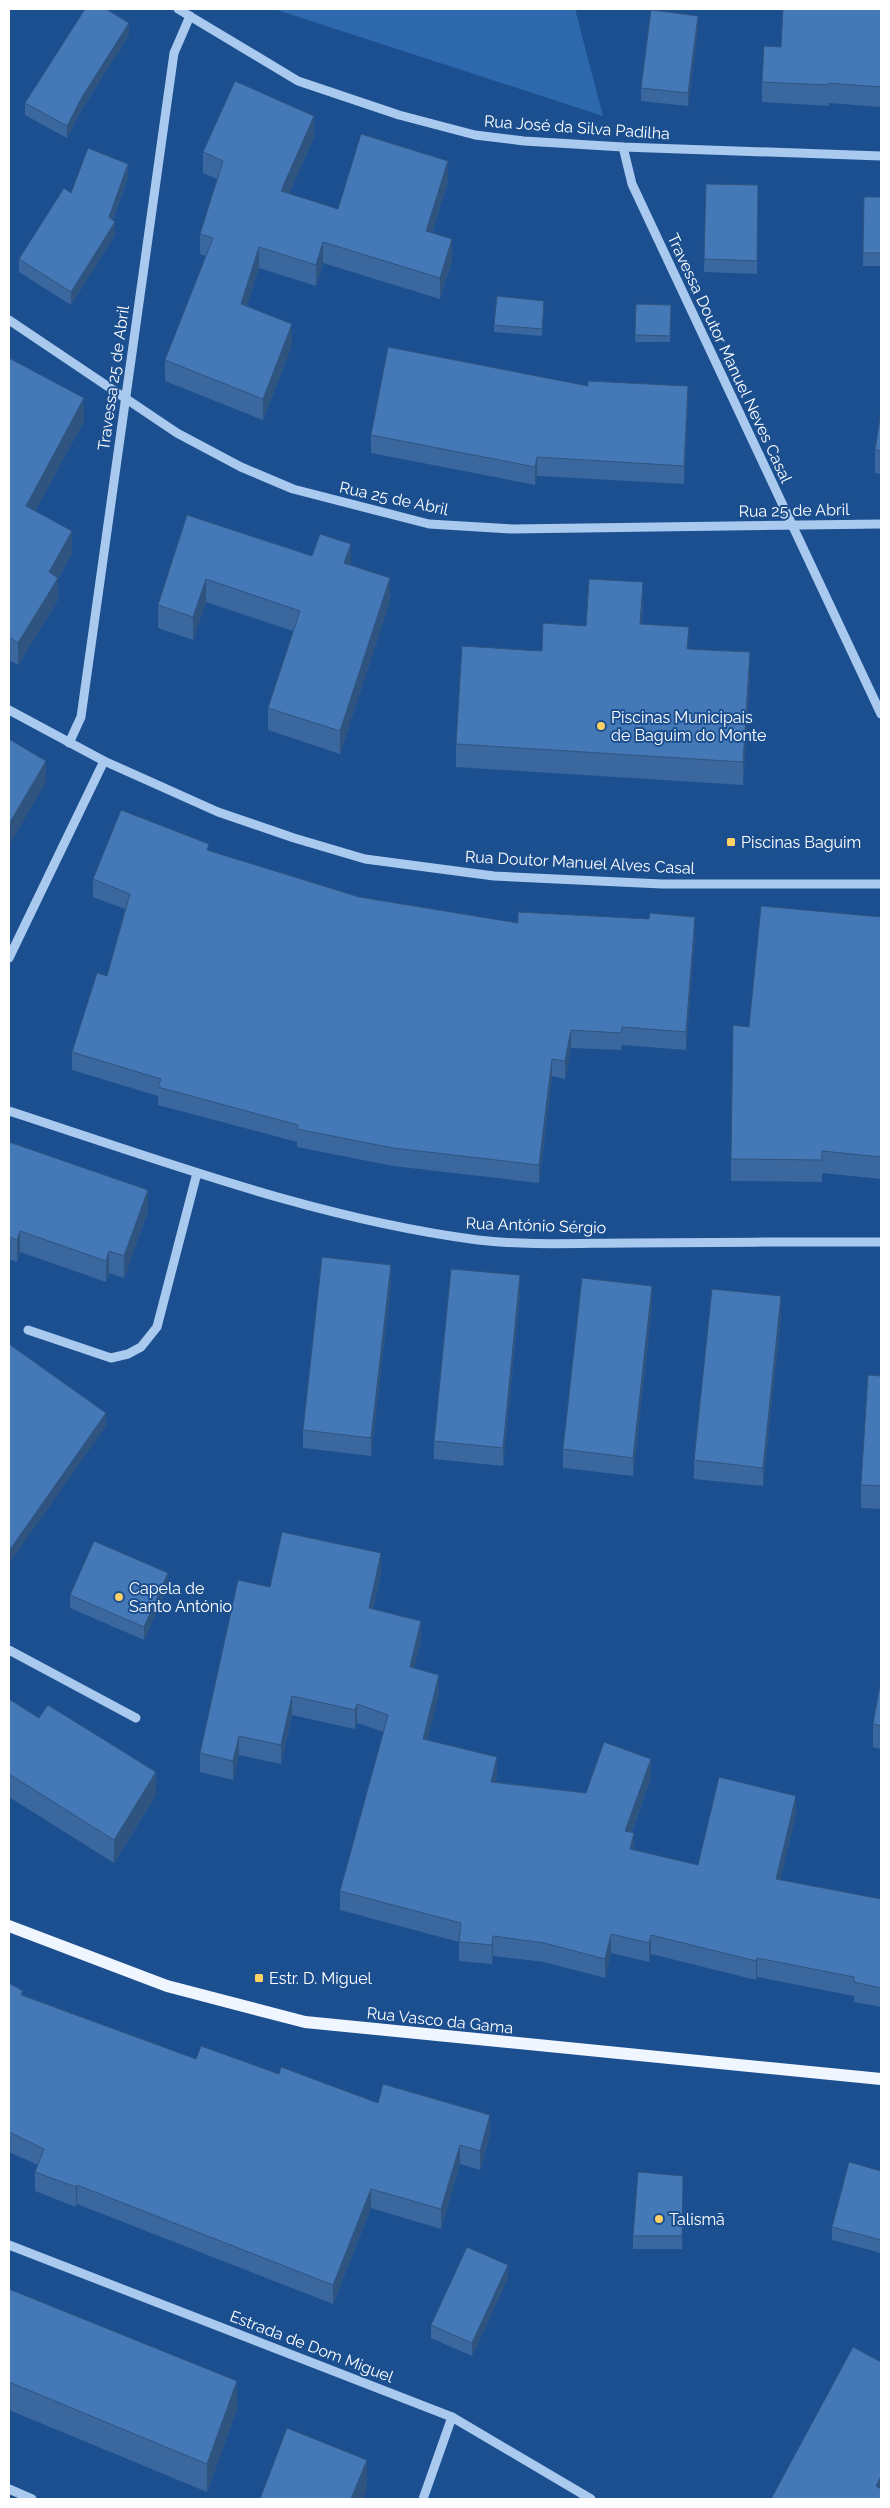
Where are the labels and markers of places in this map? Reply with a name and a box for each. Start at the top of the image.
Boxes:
place label: Piscinas Municipais de Baguim do Monte [611,708,766,745]
marker: Piscinas Municipais de Baguim do Monte [595,720,607,732]
place label: Piscinas Baguim [741,833,861,852]
marker: Piscinas Baguim [725,836,737,848]
place label: Capela de Santo António [129,1579,232,1616]
marker: Capela de Santo António [113,1591,125,1603]
place label: Estr. D. Miguel [269,1969,373,1988]
marker: Estr. D. Miguel [253,1972,265,1984]
place label: Talismã [669,2210,725,2229]
marker: Talismã [653,2213,665,2225]

